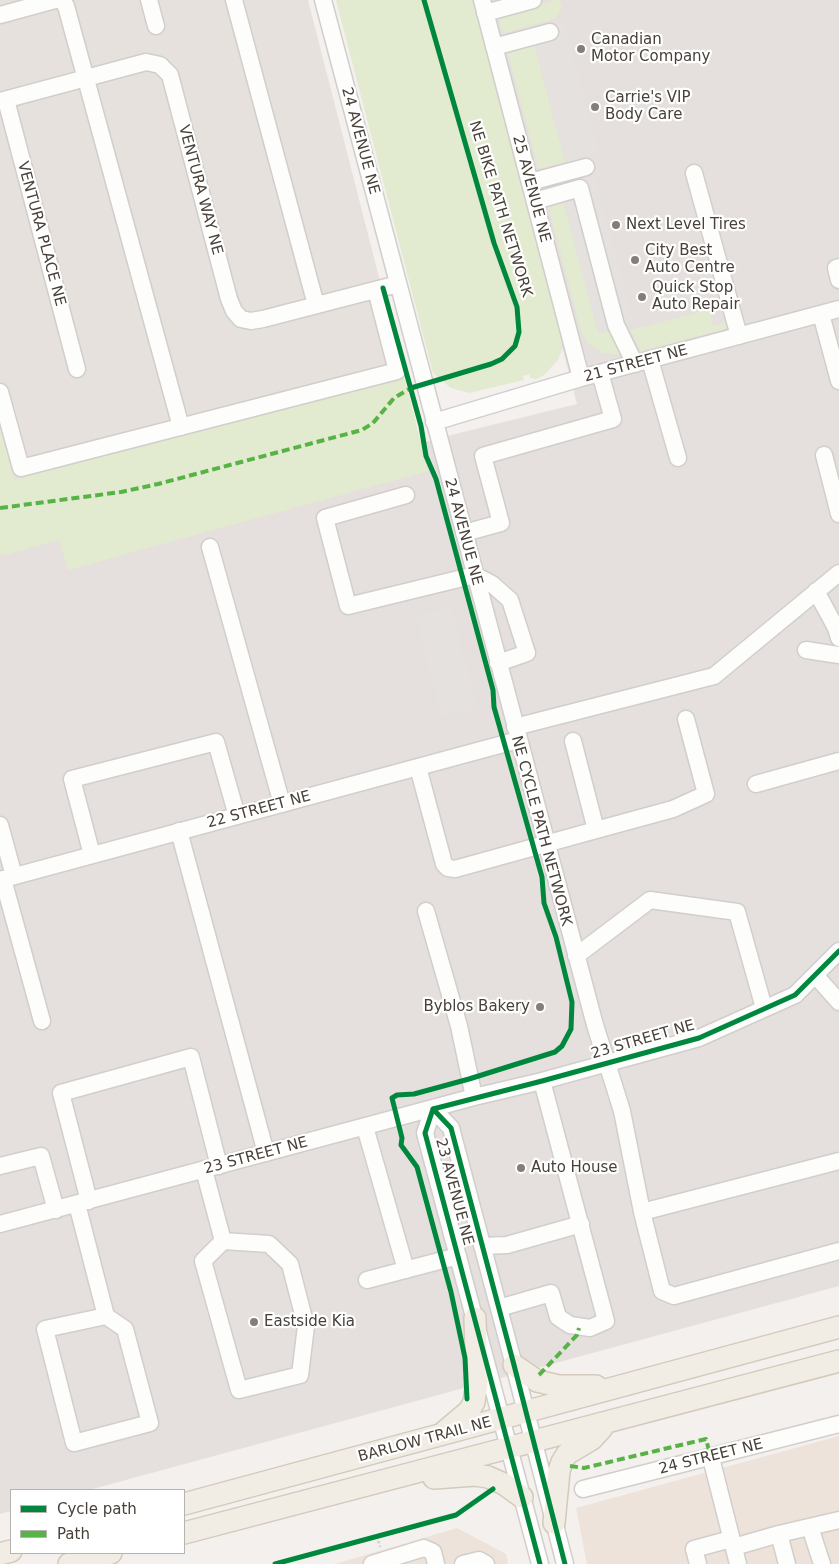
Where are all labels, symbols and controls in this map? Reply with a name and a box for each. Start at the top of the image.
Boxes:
place label: Canadian Motor Company [591,31,710,66]
marker: Canadian Motor Company [575,43,587,55]
street label: 24 AVENUE NE [337,86,383,196]
place label: Carrie's VIP Body Care [605,89,691,124]
marker: Carrie's VIP Body Care [589,101,601,113]
street label: NE BIKE PATH NETWORK [465,119,535,299]
street label: VENTURA WAY NE [174,123,226,257]
street label: 25 AVENUE NE [508,134,554,244]
street label: VENTURA PLACE NE [13,160,69,308]
place label: Next Level Tires [626,216,746,234]
marker: Next Level Tires [610,219,622,231]
place label: City Best Auto Centre [645,242,735,277]
marker: City Best Auto Centre [629,254,641,266]
place label: Quick Stop Auto Repair [652,279,740,314]
marker: Quick Stop Auto Repair [636,291,648,303]
street label: 21 STREET NE [582,342,690,386]
street label: 24 AVENUE NE [440,477,486,587]
street label: NE CYCLE PATH NETWORK [507,734,575,928]
street label: 22 STREET NE [205,788,313,832]
place label: Byblos Bakery [423,998,530,1016]
marker: Byblos Bakery [534,1001,546,1013]
street label: 23 STREET NE [589,1017,697,1063]
street label: 23 STREET NE [202,1134,310,1178]
street label: 23 AVENUE NE [431,1137,477,1247]
place label: Auto House [531,1159,618,1177]
marker: Auto House [515,1162,527,1174]
place label: Eastside Kia [264,1313,355,1331]
marker: Eastside Kia [248,1316,260,1328]
street label: BARLOW TRAIL NE [356,1413,494,1467]
street label: 24 STREET NE [657,1435,765,1479]
legend [10,1489,185,1554]
text: Cycle path [57,1500,137,1518]
text: Path [57,1525,90,1543]

